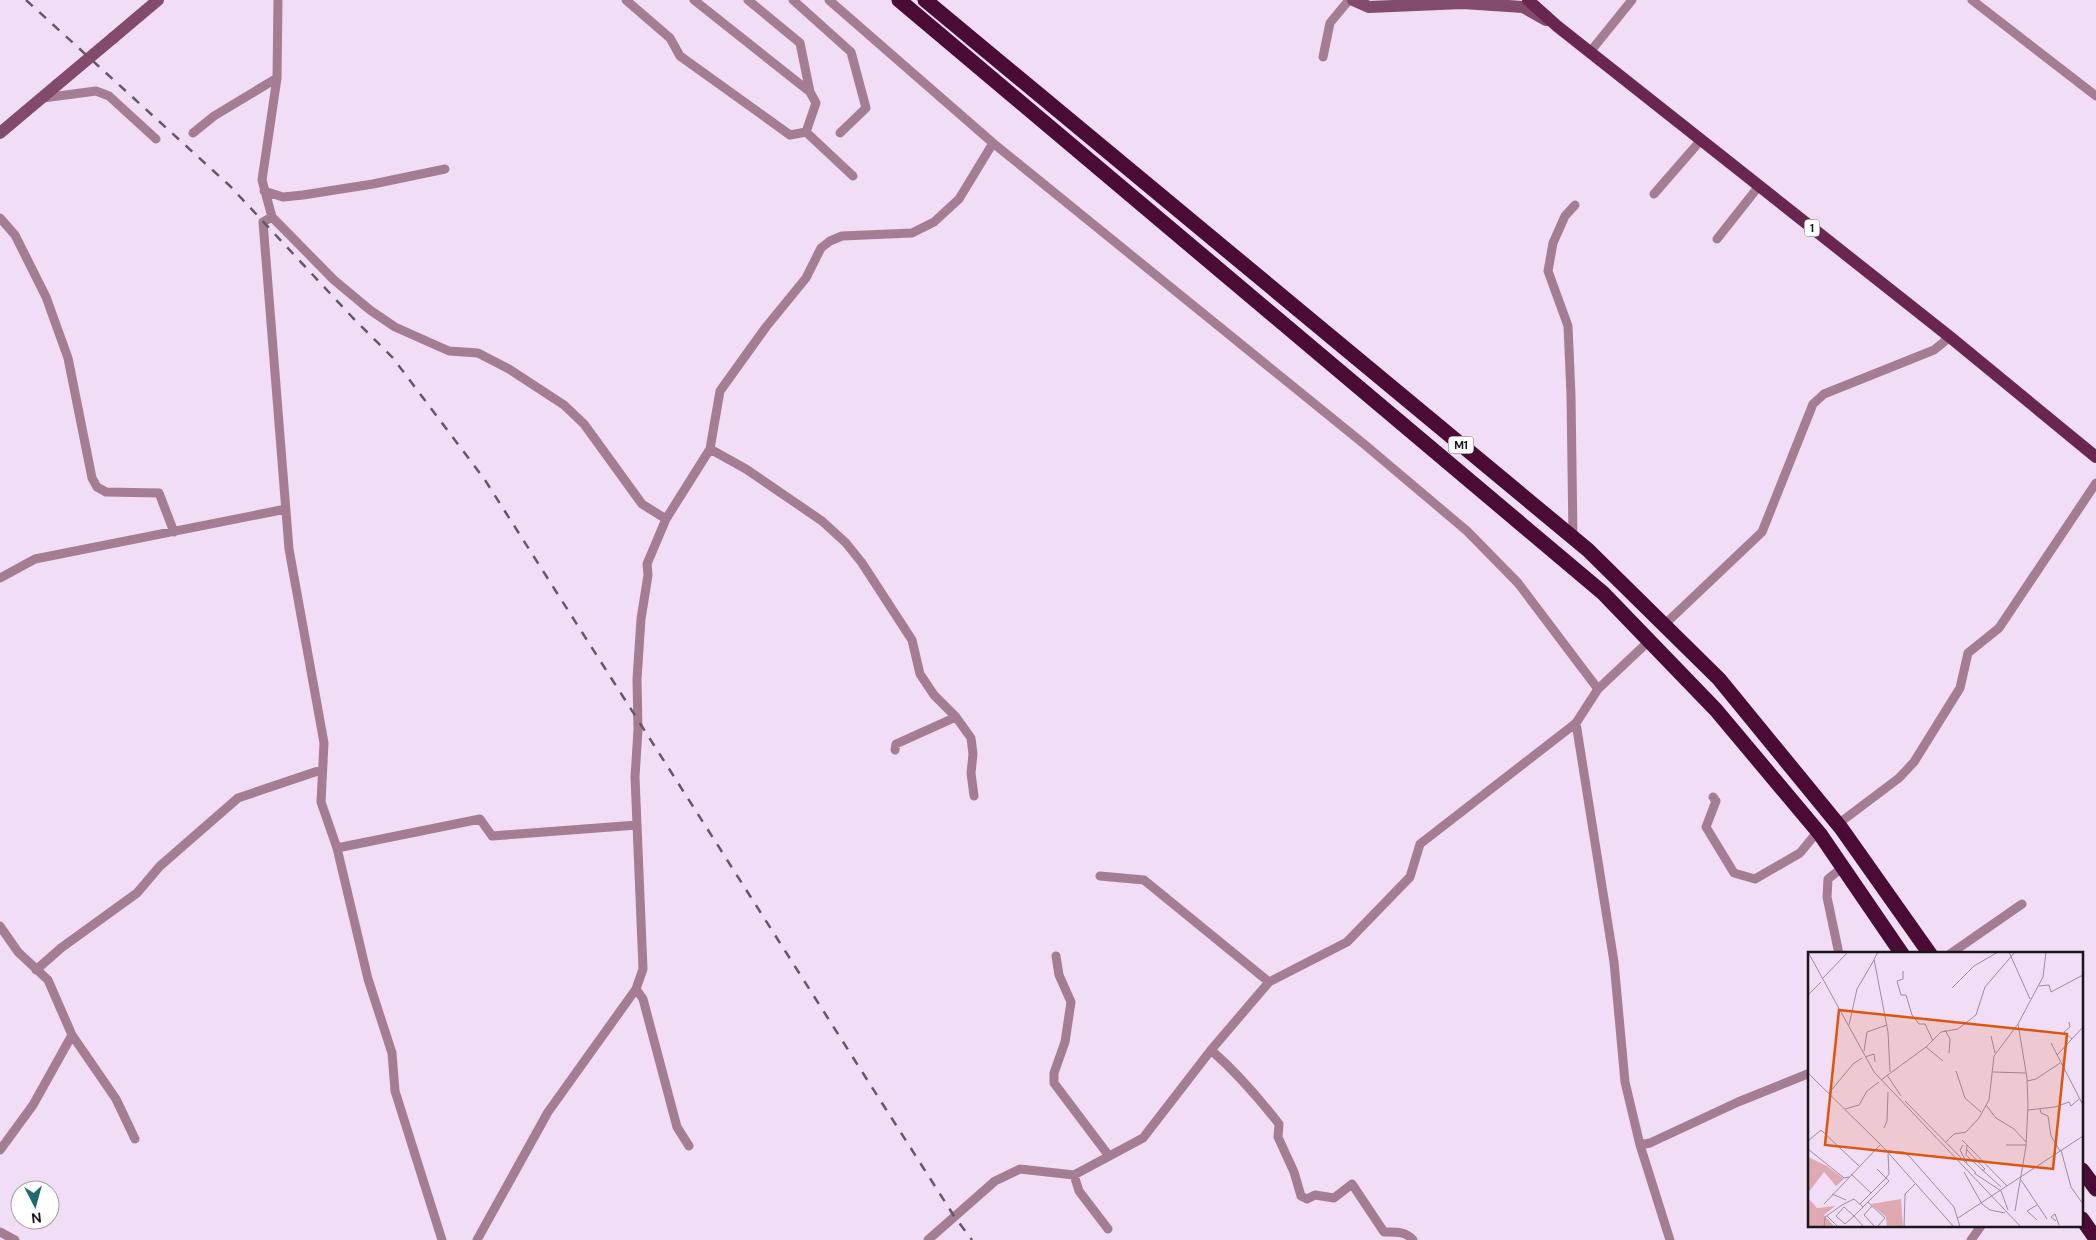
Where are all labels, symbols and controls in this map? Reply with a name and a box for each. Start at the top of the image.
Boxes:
road number: 1 [1804,220,1820,237]
road number: M1 [1448,436,1474,454]
inset map [1808,952,2084,1228]
north arrow [10,1180,60,1230]
text: N [30,1208,42,1227]

